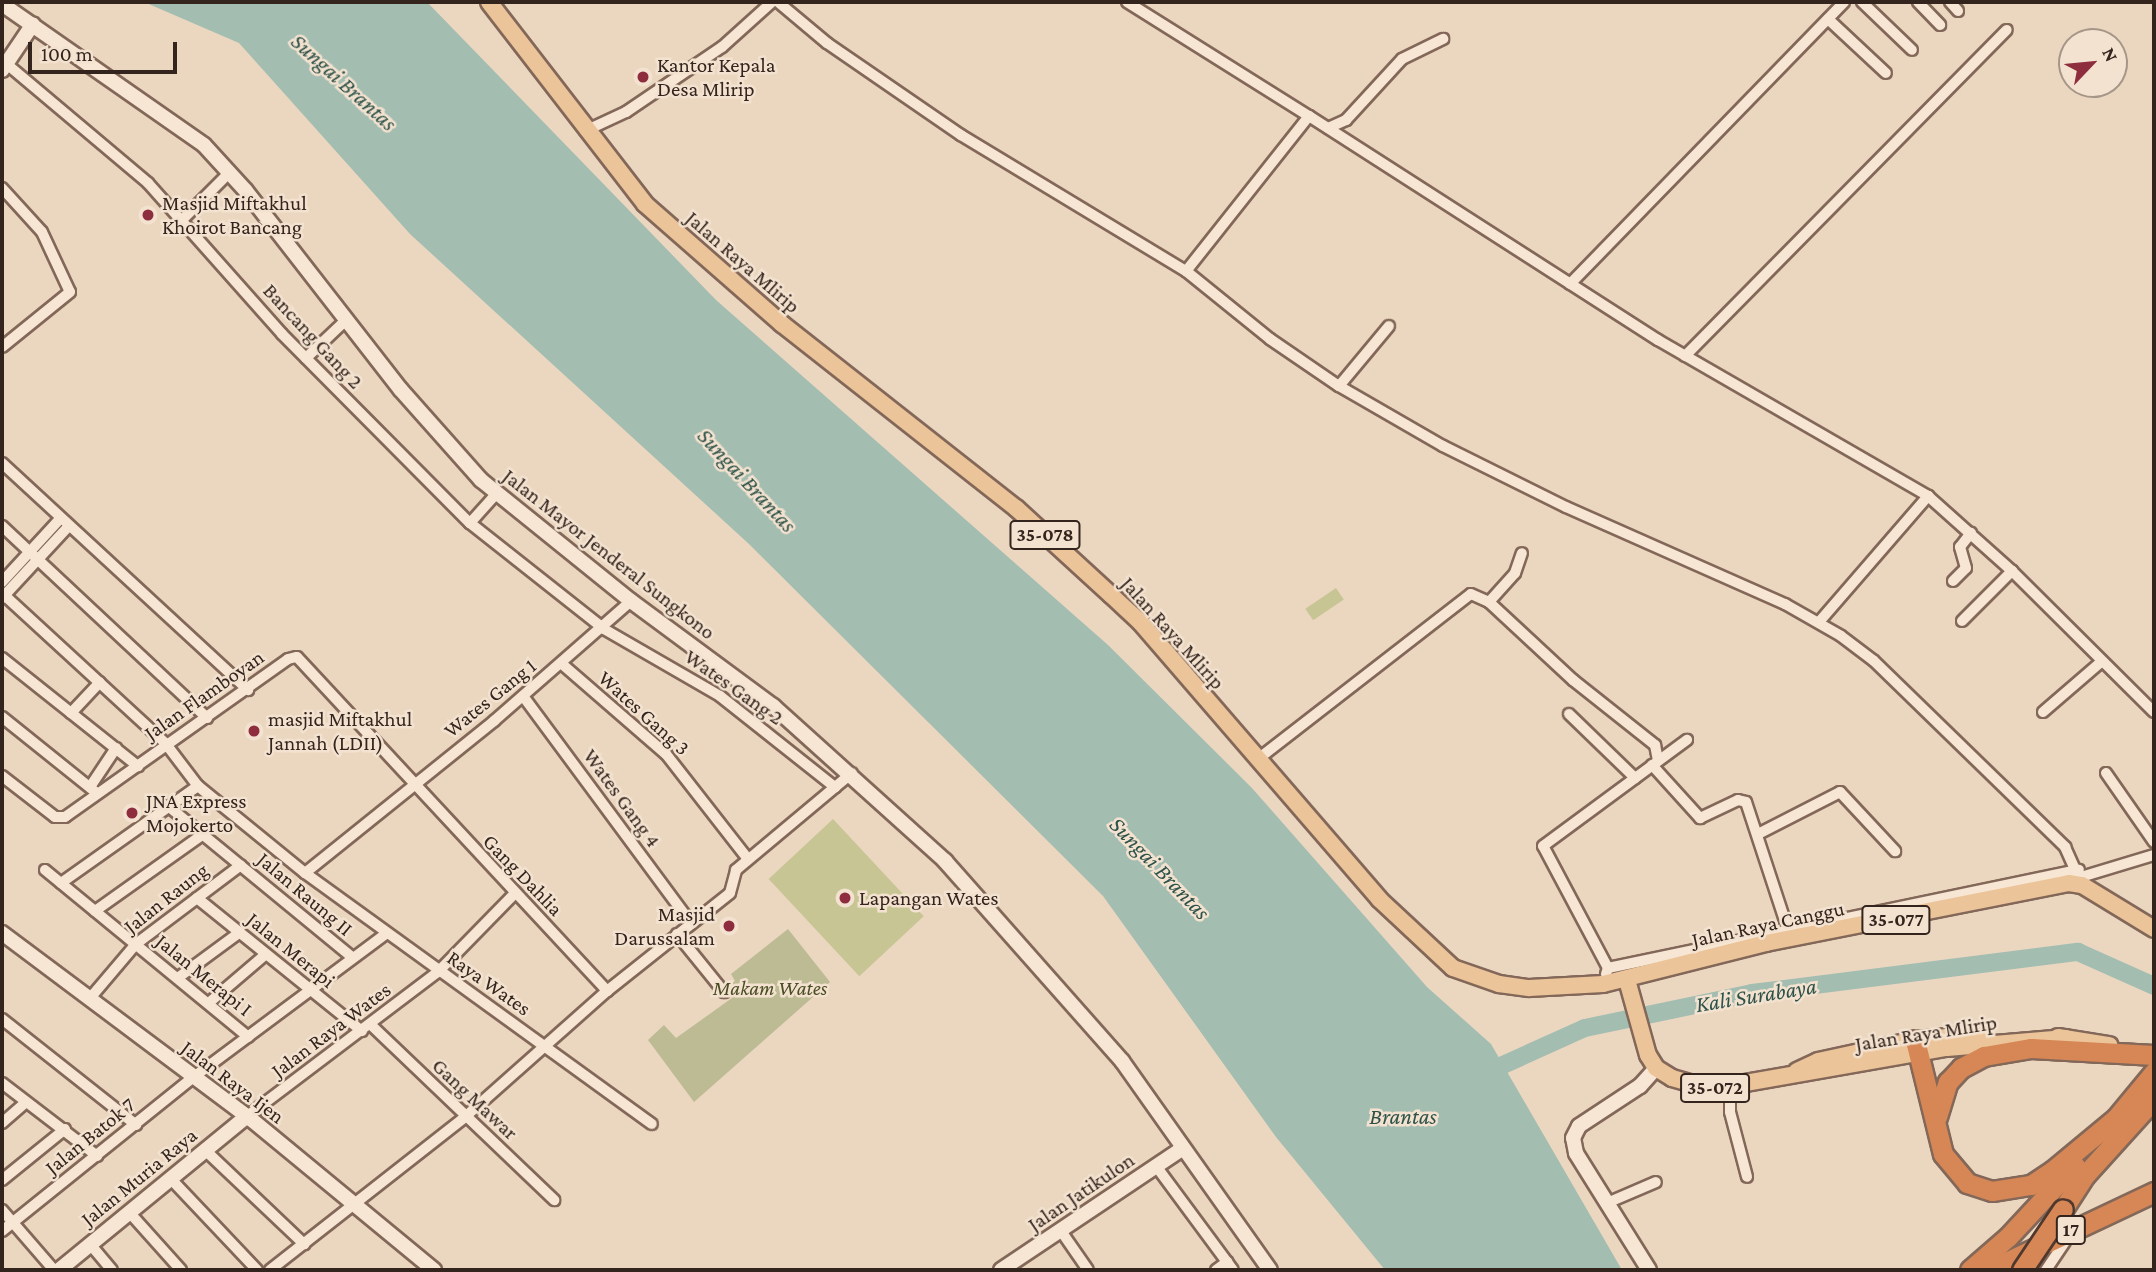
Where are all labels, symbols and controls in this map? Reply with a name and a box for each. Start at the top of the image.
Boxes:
water label: Sungai Brantas [286,27,402,137]
scale bar [32,28,180,72]
north arrow [2058,28,2128,98]
text: 100 m [41,42,93,66]
text: N [2098,44,2123,65]
place label: Kantor Kepala Desa Mlirip [657,52,775,102]
marker: Kantor Kepala Desa Mlirip [635,69,651,85]
place label: Masjid Miftakhul Khoirot Bancang [162,190,307,240]
street label: Jalan Raya Mlirip [681,206,805,318]
marker: Masjid Miftakhul Khoirot Bancang [140,207,156,223]
street label: Bancang Gang 2 [258,278,368,394]
water label: Sungai Brantas [692,422,802,538]
street label: Jalan Mayor Jenderal Sungkono [498,463,720,645]
road number: 35-078 [1008,520,1082,550]
street label: Jalan Raya Mlirip [1116,571,1230,695]
street label: Jalan Flamboyan [139,644,269,746]
street label: Wates Gang 2 [680,644,788,730]
street label: Wates Gang 1 [439,653,541,743]
street label: Wates Gang 3 [593,665,695,761]
place label: masjid Miftakhul Jannah (LDII) [268,706,412,756]
marker: masjid Miftakhul Jannah (LDII) [246,723,262,739]
street label: Wates Gang 4 [578,744,666,852]
place label: JNA Express Mojokerto [146,788,247,838]
marker: JNA Express Mojokerto [124,805,140,821]
water label: Sungai Brantas [1104,811,1216,925]
street label: Gang Dahlia [478,829,568,921]
street label: Jalan Raung II [252,847,358,941]
street label: Jalan Raung [119,857,213,939]
place label: Lapangan Wates [859,885,999,911]
marker: Lapangan Wates [837,890,853,906]
street label: Jalan Raya Canggu [1689,896,1847,952]
place label: Masjid Darussalam [614,901,715,951]
road number: 35-077 [1861,904,1931,936]
street label: Jalan Merapi [242,907,340,993]
marker: Masjid Darussalam [721,918,737,934]
street label: Jalan Merapi I [151,929,257,1021]
street label: Raya Wates [442,945,536,1021]
water label: Kali Surabaya [1694,972,1818,1018]
park label: Makam Wates [713,975,827,1001]
street label: Jalan Raya Wates [266,977,396,1083]
street label: Jalan Raya Mlirip [1853,1009,1999,1057]
street label: Jalan Raya Ijen [176,1035,290,1129]
street label: Gang Mawar [427,1053,523,1145]
road number: 35-072 [1680,1072,1750,1104]
street label: Jalan Batok 7 [40,1092,140,1180]
water label: Brantas [1369,1102,1437,1130]
street label: Jalan Muria Raya [76,1123,202,1231]
street label: Jalan Jatikulon [1023,1147,1139,1237]
road number: 17 [2055,1214,2087,1246]

